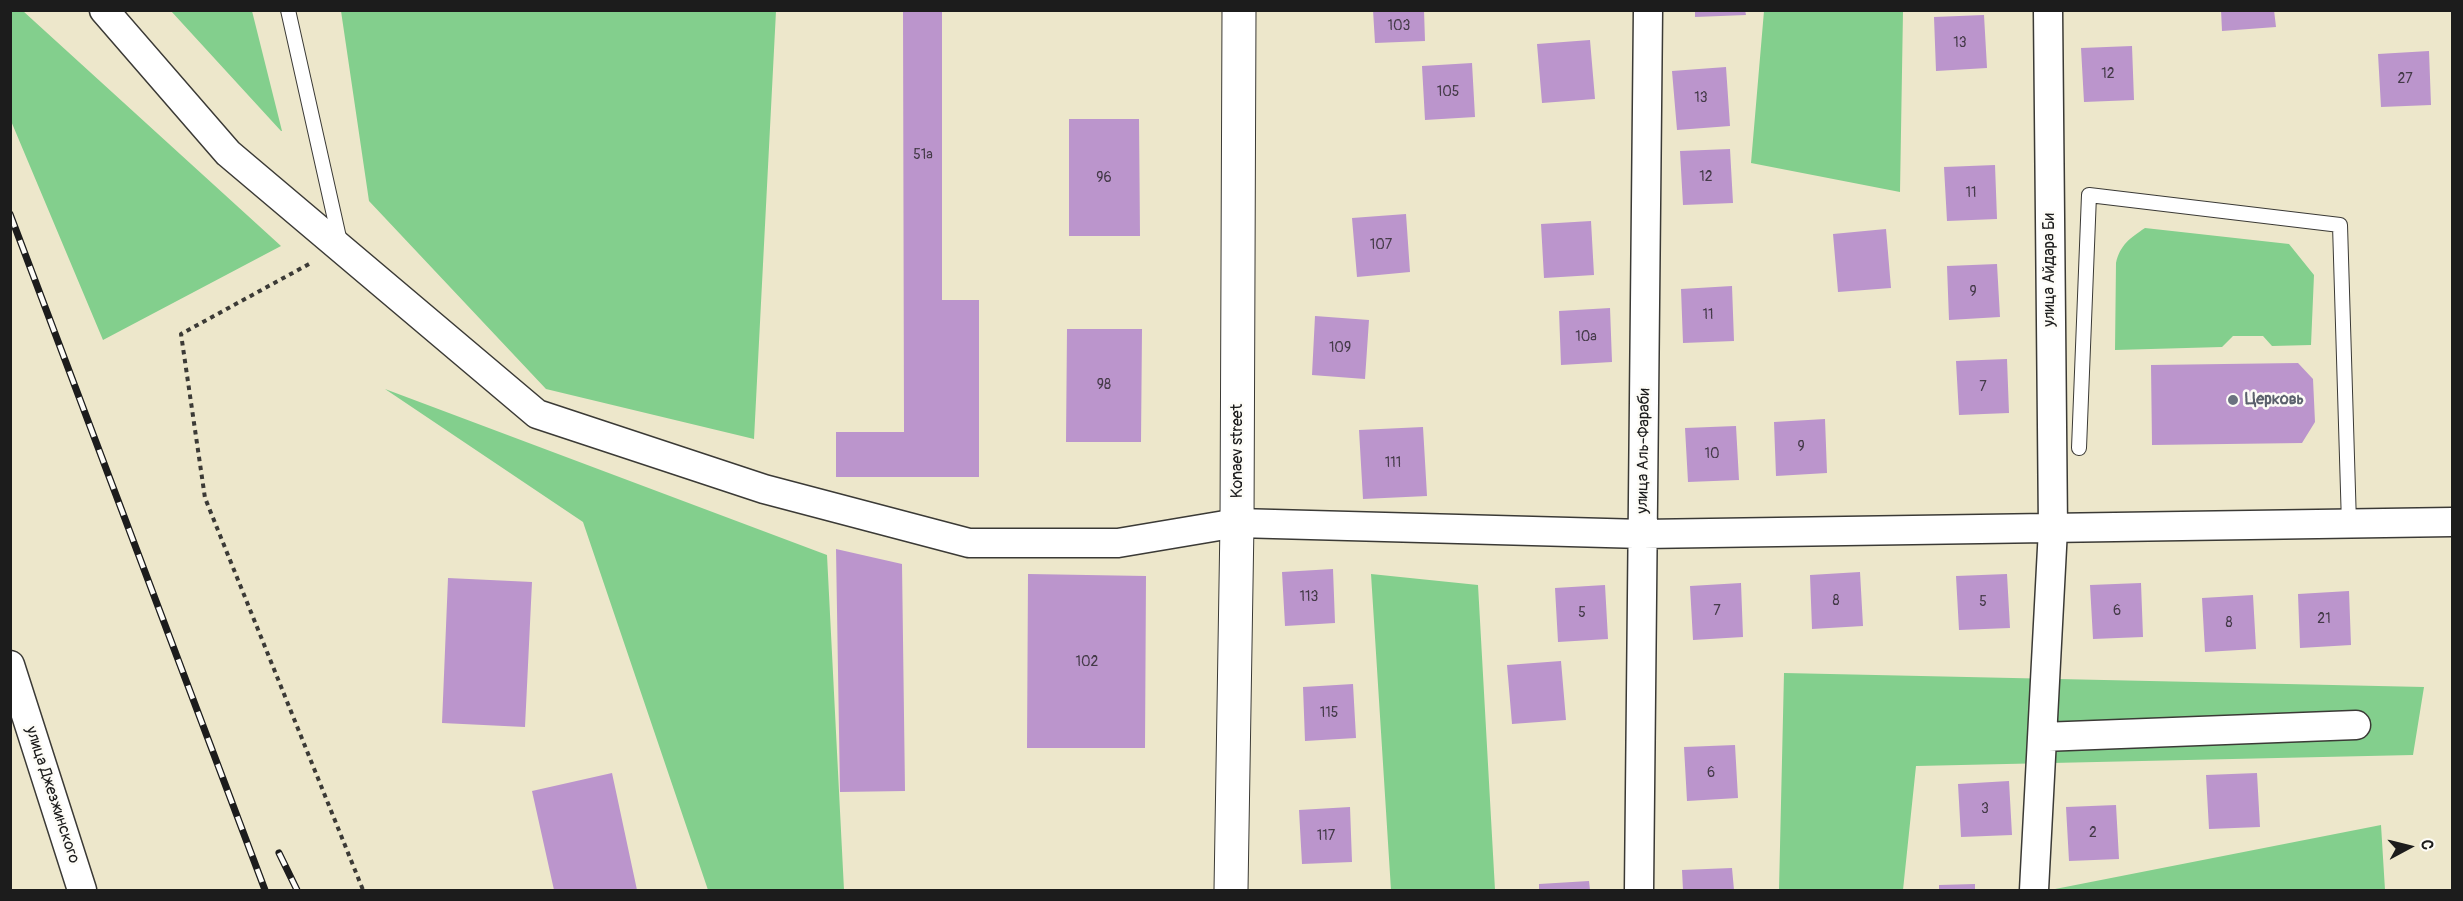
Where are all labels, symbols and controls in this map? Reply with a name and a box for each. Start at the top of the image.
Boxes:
house number: 103 [1388,18,1410,34]
house number: 13 [1953,35,1967,51]
house number: 12 [2101,66,2115,82]
house number: 27 [2397,71,2413,87]
house number: 105 [1437,84,1459,100]
house number: 13 [1694,90,1708,106]
house number: 51а [913,147,933,163]
house number: 12 [1699,169,1713,185]
house number: 96 [1096,170,1112,186]
house number: 11 [1966,185,1976,201]
street label: улица Айдара Би [2040,213,2060,327]
house number: 107 [1370,237,1392,253]
house number: 9 [1969,284,1977,300]
house number: 11 [1703,307,1713,323]
house number: 10а [1575,329,1597,345]
house number: 109 [1329,340,1351,356]
house number: 98 [1097,377,1111,393]
house number: 7 [1979,379,1987,395]
street label: улица Аль-Фараби [1633,388,1655,514]
place label: Церковь [2245,390,2304,410]
marker: Церковь [2226,393,2240,407]
street label: Konaev street [1228,404,1248,498]
house number: 9 [1797,439,1805,455]
house number: 10 [1704,446,1720,462]
house number: 111 [1385,455,1401,471]
house number: 113 [1300,589,1318,605]
house number: 8 [1832,593,1840,609]
house number: 5 [1979,594,1987,610]
house number: 7 [1713,603,1721,619]
house number: 6 [2113,603,2121,619]
house number: 5 [1578,605,1586,621]
house number: 21 [2317,611,2331,627]
house number: 8 [2225,615,2233,631]
house number: 102 [1076,654,1098,670]
house number: 115 [1320,705,1338,721]
street label: улица Джезжинского [21,724,83,866]
house number: 6 [1707,765,1715,781]
house number: 3 [1981,801,1989,817]
north arrow [2379,817,2439,877]
house number: 2 [2089,825,2097,841]
house number: 117 [1317,828,1335,844]
text: С [2416,839,2437,851]

